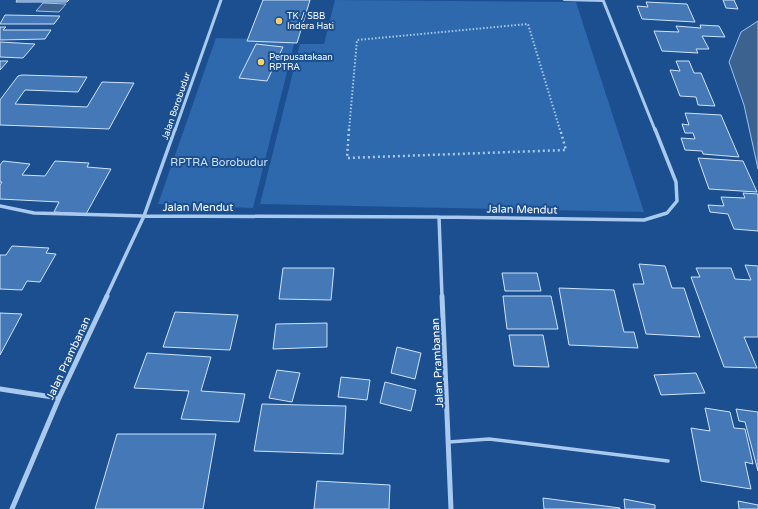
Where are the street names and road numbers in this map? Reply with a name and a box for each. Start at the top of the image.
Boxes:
street label: Jalan Borobudur [160,70,193,141]
street label: Jalan Mendut [162,201,234,214]
street label: Jalan Mendut [486,202,558,217]
street label: Jalan Prambanan [43,315,93,402]
street label: Jalan Prambanan [429,318,446,408]

